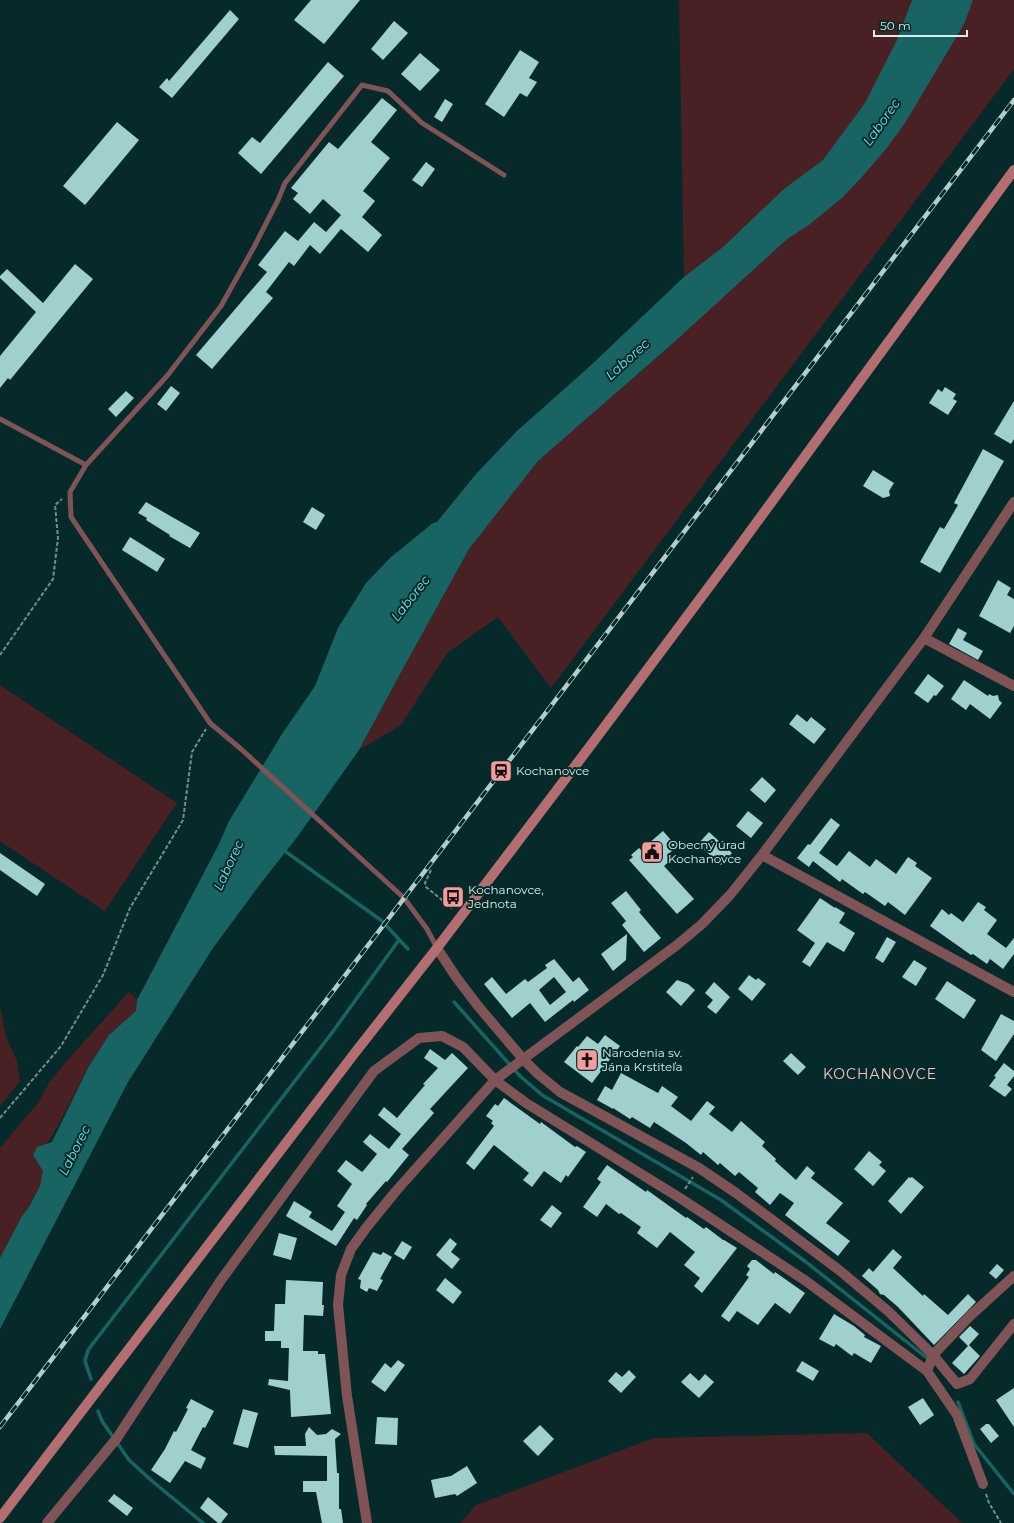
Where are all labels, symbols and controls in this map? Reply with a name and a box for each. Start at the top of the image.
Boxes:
scale bar [874,12,967,38]
text: 50 m [880,18,911,33]
water label: Laborec [859,95,903,149]
water label: Laborec [602,335,653,383]
water label: Laborec [387,571,433,624]
station icon: Kochanovce [488,758,514,784]
place label: Kochanovce [516,763,589,778]
water label: Laborec [209,837,247,893]
place label: Obecný úrad Kochanovce [668,837,745,866]
public building icon: Obecný úrad Kochanovce [639,839,665,865]
place label: Kochanovce, Jednota [467,882,544,911]
bus stop icon: Kochanovce, Jednota [440,884,466,910]
place label: Narodenia sv. Jána Krstiteľa [601,1045,683,1074]
church icon: Narodenia sv. Jána Krstiteľa [574,1047,600,1073]
district label: KOCHANOVCE [823,1065,937,1083]
water label: Laborec [55,1122,94,1177]

